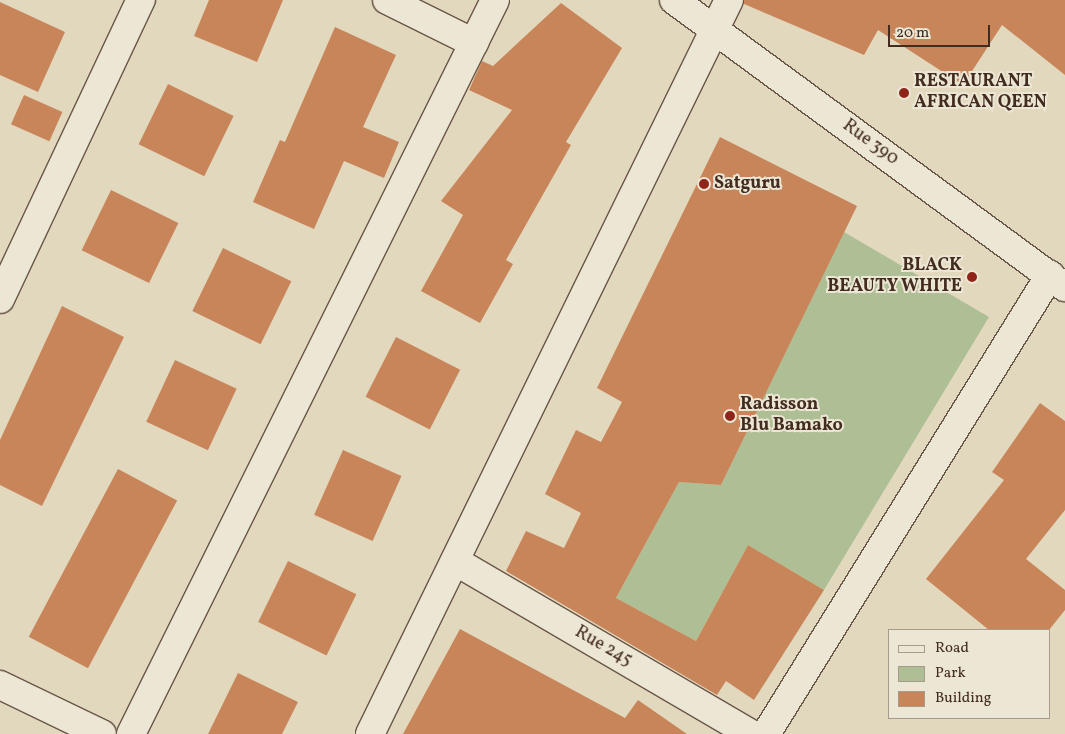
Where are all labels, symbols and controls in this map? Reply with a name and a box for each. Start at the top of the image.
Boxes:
scale bar [890,15,992,47]
text: 20 m [896,23,929,44]
place label: RESTAURANT AFRICAN QEEN [914,72,1047,115]
marker: RESTAURANT AFRICAN QEEN [898,87,910,99]
street label: Rue 390 [838,115,902,171]
place label: Satguru [714,173,781,195]
marker: Satguru [698,178,710,190]
place label: BLACK BEAUTY WHITE [827,256,962,298]
marker: BLACK BEAUTY WHITE [966,271,978,283]
place label: Radisson Blu Bamako [740,395,843,438]
marker: Radisson Blu Bamako [724,410,736,422]
street label: Rue 245 [570,622,636,672]
legend [888,629,1050,719]
text: Road [935,638,969,659]
text: Park [935,663,966,684]
text: Building [935,688,991,709]

